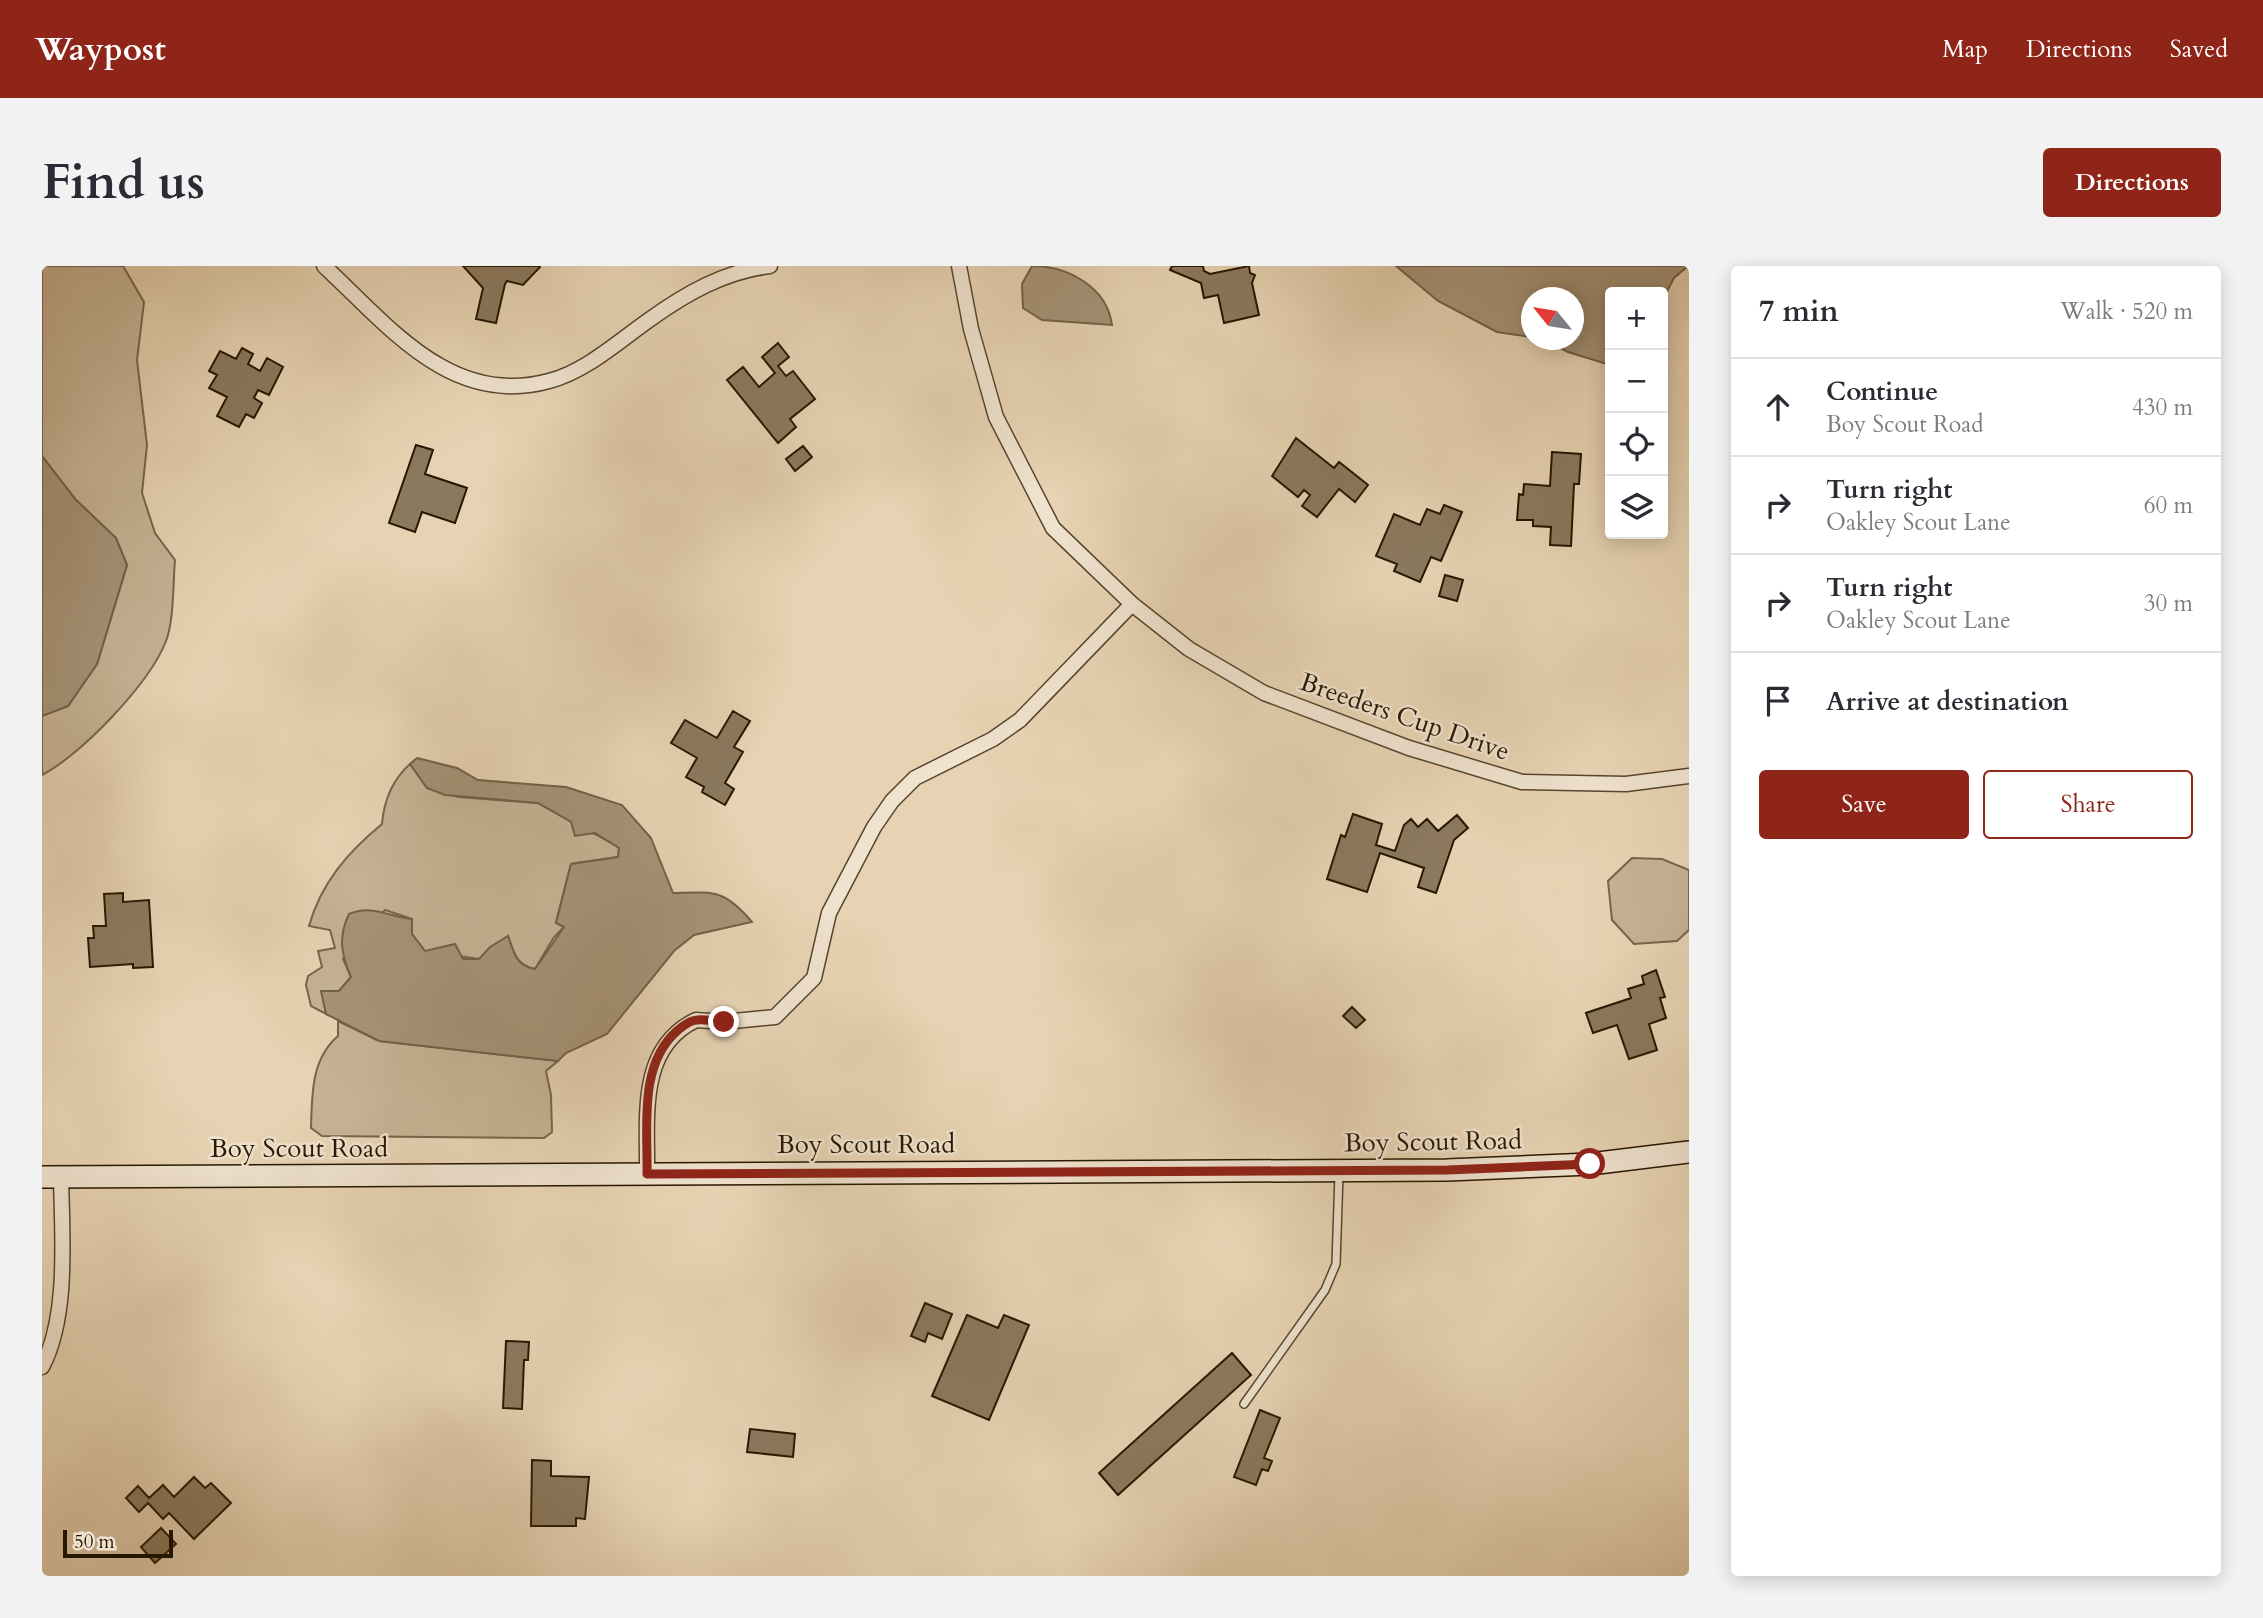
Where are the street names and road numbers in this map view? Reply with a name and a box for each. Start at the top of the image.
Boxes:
street label: Breeders Cup Drive [1295,664,1514,769]
street label: Boy Scout Road [1344,1122,1522,1161]
street label: Boy Scout Road [777,1127,955,1162]
street label: Boy Scout Road [210,1131,388,1166]

